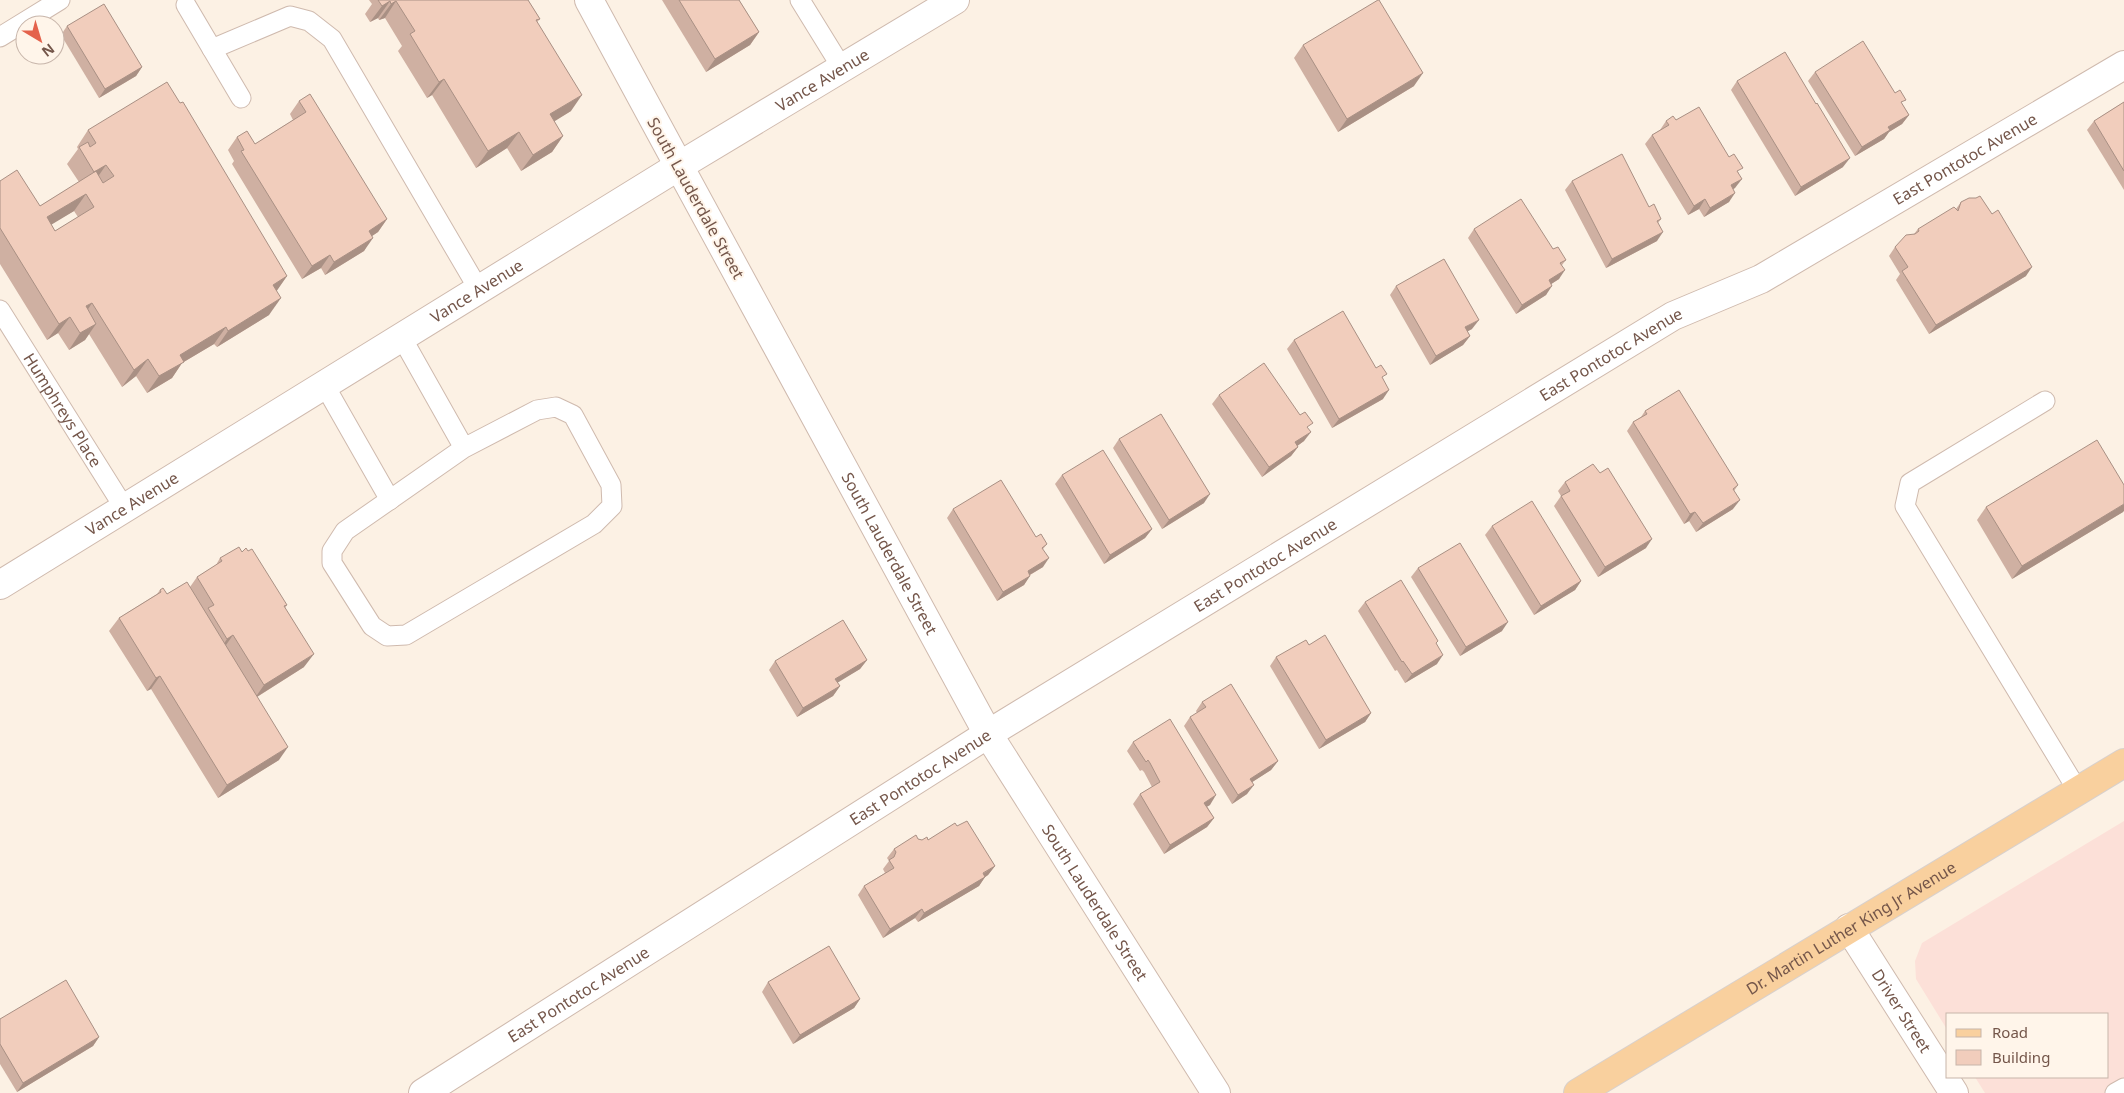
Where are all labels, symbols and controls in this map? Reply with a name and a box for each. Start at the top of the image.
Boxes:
north arrow [15,15,65,65]
text: N [38,40,59,62]
street label: Vance Avenue [771,43,873,116]
street label: East Pontotoc Avenue [1889,108,2041,210]
street label: South Lauderdale Street [642,113,750,283]
street label: Vance Avenue [426,254,527,328]
street label: East Pontotoc Avenue [1535,302,1686,406]
street label: Humphreys Place [19,349,107,471]
street label: Vance Avenue [81,467,182,541]
street label: South Lauderdale Street [837,468,943,639]
street label: East Pontotoc Avenue [1189,513,1341,617]
street label: East Pontotoc Avenue [845,724,995,830]
street label: South Lauderdale Street [1037,820,1153,985]
street label: Dr. Martin Luther King Jr Avenue [1742,856,1960,1000]
street label: East Pontotoc Avenue [503,941,653,1048]
street label: Driver Street [1867,965,1937,1057]
legend [1946,1013,2109,1078]
text: Road [1992,1022,2028,1042]
text: Building [1992,1047,2050,1067]

